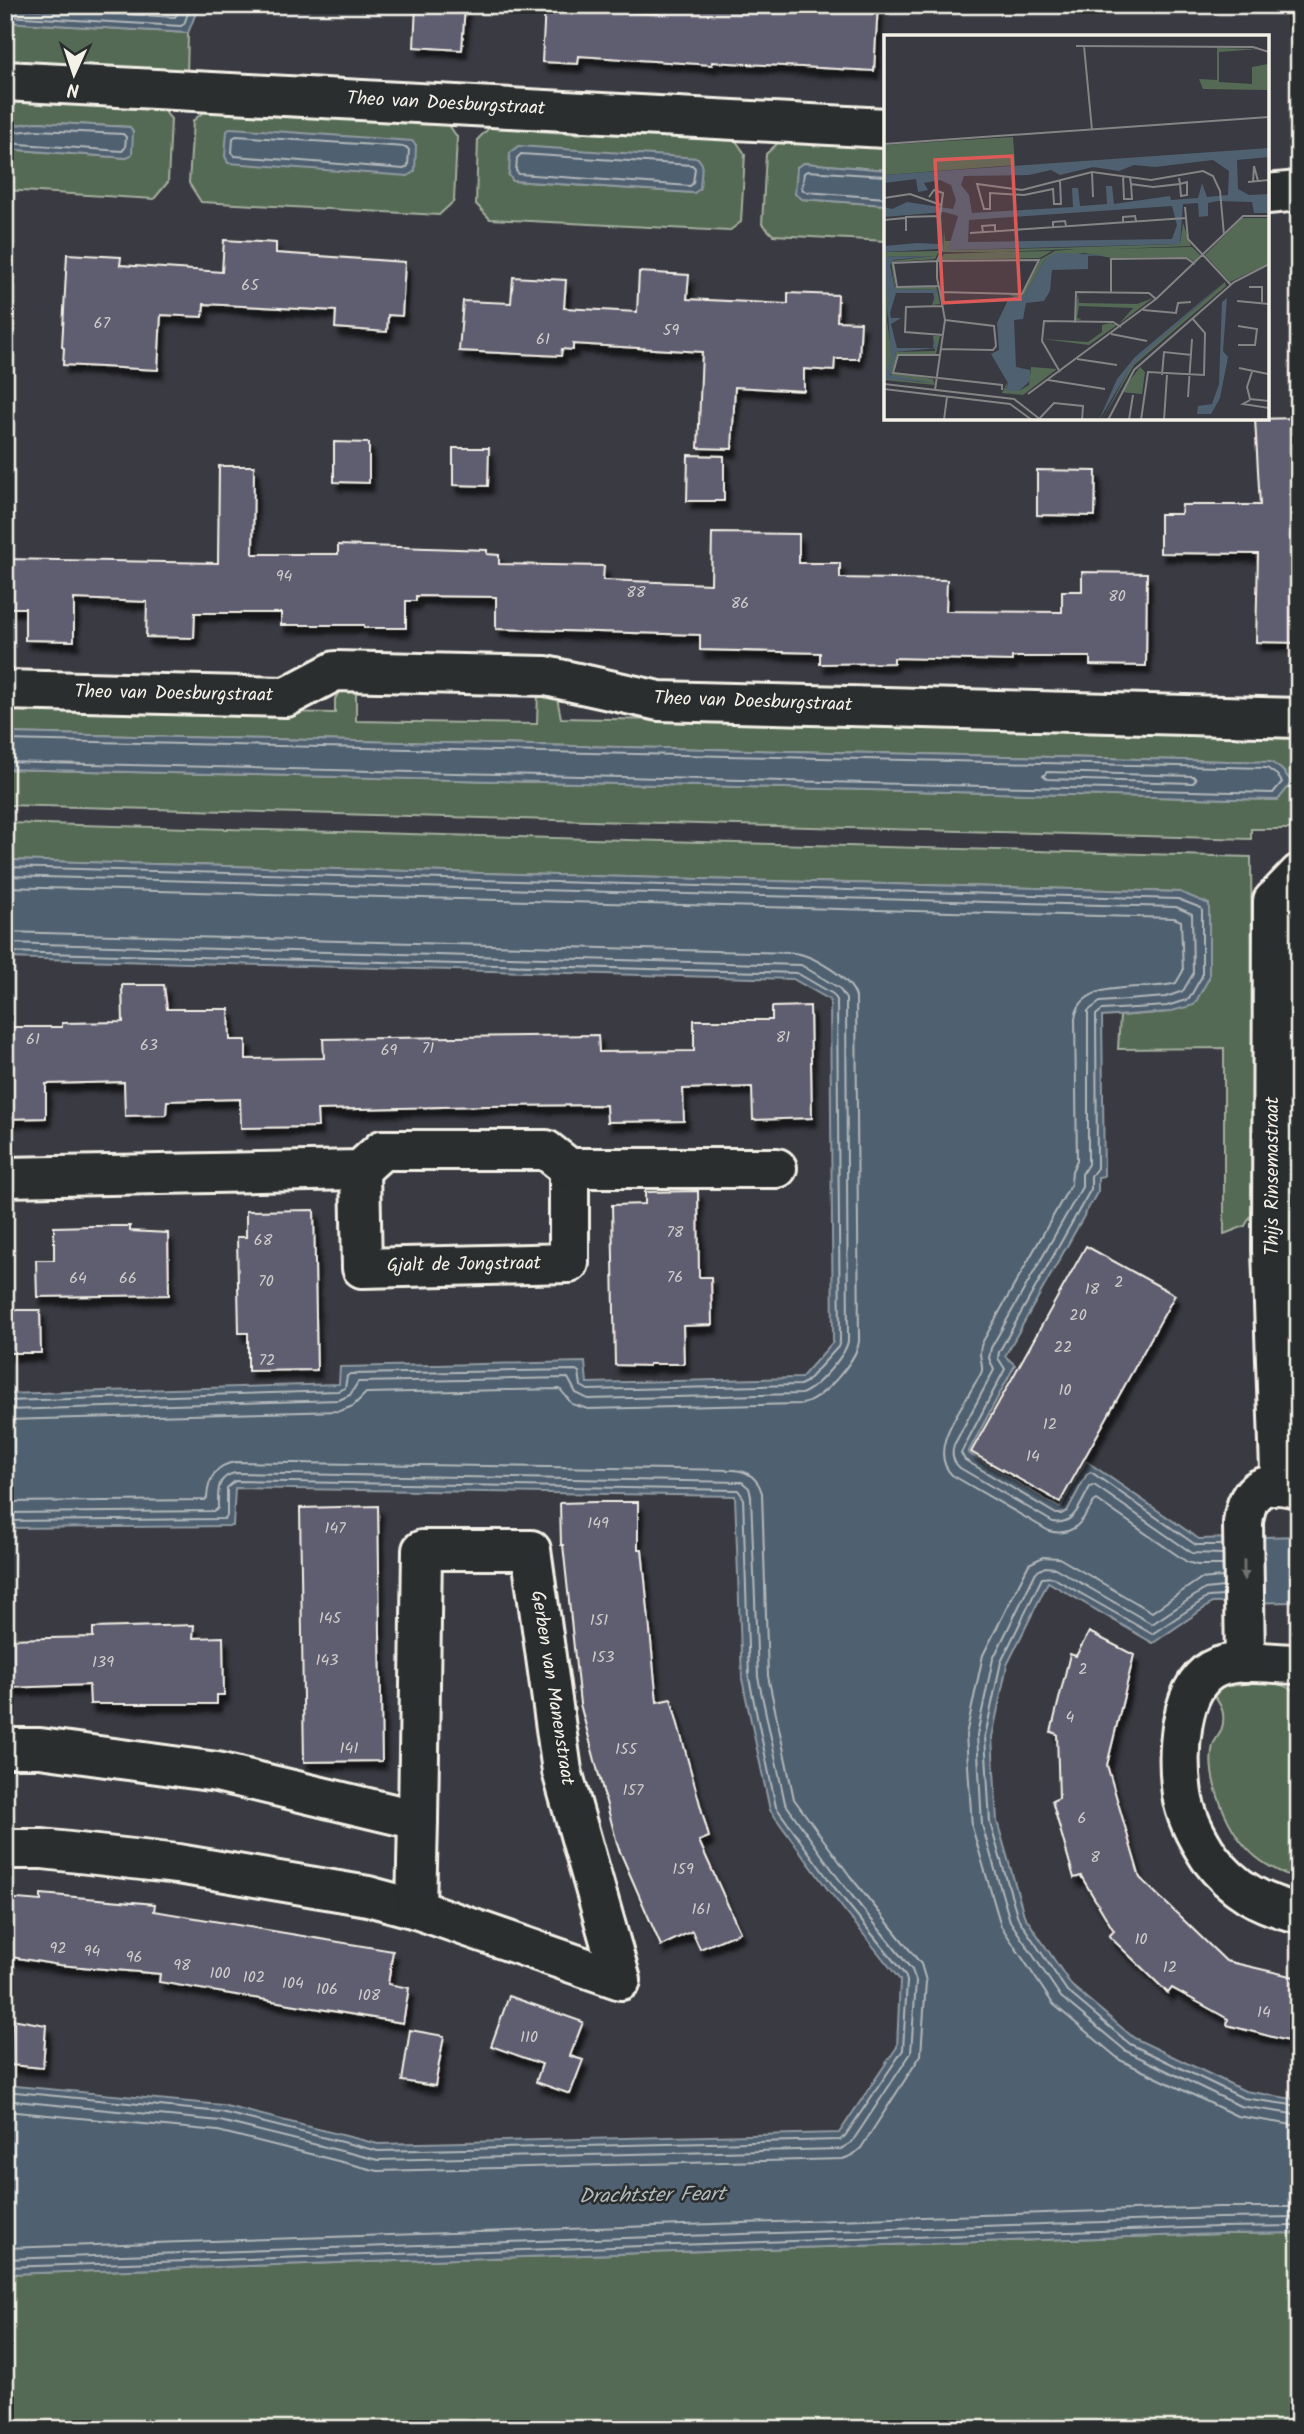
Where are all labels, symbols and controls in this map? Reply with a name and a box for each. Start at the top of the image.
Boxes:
inset map [884,35,1269,420]
north arrow [38,38,108,108]
text: N [66,74,80,104]
street label: Theo van Doesburgstraat [346,84,547,124]
house number: 65 [241,273,260,298]
house number: 67 [94,311,111,336]
house number: 59 [663,318,679,343]
house number: 61 [536,327,550,352]
house number: 94 [276,564,292,589]
house number: 88 [626,580,646,605]
house number: 80 [1108,584,1126,609]
house number: 86 [731,591,749,616]
street label: Theo van Doesburgstraat [74,677,274,711]
street label: Theo van Doesburgstraat [653,684,853,720]
house number: 81 [776,1025,790,1050]
house number: 61 [26,1027,40,1052]
house number: 63 [140,1033,158,1058]
house number: 71 [422,1036,434,1061]
house number: 69 [381,1038,398,1063]
street label: Thijs Rinsemastraat [1258,1096,1288,1255]
house number: 78 [666,1220,684,1245]
house number: 68 [254,1228,273,1253]
street label: Gjalt de Jongstraat [387,1249,542,1281]
house number: 76 [667,1265,683,1290]
house number: 64 [69,1266,87,1291]
house number: 66 [119,1266,137,1291]
house number: 70 [258,1269,274,1294]
house number: 2 [1114,1270,1124,1295]
house number: 18 [1085,1277,1100,1302]
house number: 20 [1069,1303,1087,1328]
house number: 22 [1054,1335,1072,1360]
house number: 72 [259,1348,275,1373]
house number: 10 [1058,1378,1072,1403]
house number: 12 [1043,1412,1057,1437]
house number: 14 [1026,1444,1040,1469]
house number: 149 [587,1511,609,1536]
house number: 147 [324,1516,346,1541]
one-way arrow [1238,1559,1250,1581]
street label: Gerben van Manenstraat [522,1588,582,1788]
house number: 145 [319,1606,343,1631]
house number: 151 [590,1608,608,1633]
house number: 153 [592,1645,614,1670]
house number: 143 [316,1648,338,1673]
house number: 139 [92,1650,114,1675]
house number: 2 [1078,1657,1088,1682]
house number: 4 [1066,1705,1075,1730]
house number: 141 [340,1736,358,1761]
house number: 155 [615,1737,639,1762]
house number: 157 [623,1778,644,1803]
house number: 6 [1078,1806,1086,1831]
house number: 8 [1090,1845,1100,1870]
house number: 159 [672,1857,694,1882]
house number: 161 [692,1897,710,1922]
house number: 10 [1134,1927,1148,1952]
house number: 92 [49,1936,67,1961]
house number: 94 [84,1939,100,1964]
house number: 96 [126,1945,142,1970]
house number: 98 [173,1953,191,1978]
house number: 12 [1163,1955,1177,1980]
house number: 100 [209,1961,231,1986]
house number: 102 [243,1965,265,1990]
house number: 104 [282,1971,304,1996]
house number: 106 [316,1977,338,2002]
house number: 108 [358,1983,381,2008]
house number: 14 [1257,2000,1271,2025]
house number: 110 [520,2025,538,2050]
water label: Drachtster Feart [579,2178,728,2214]

